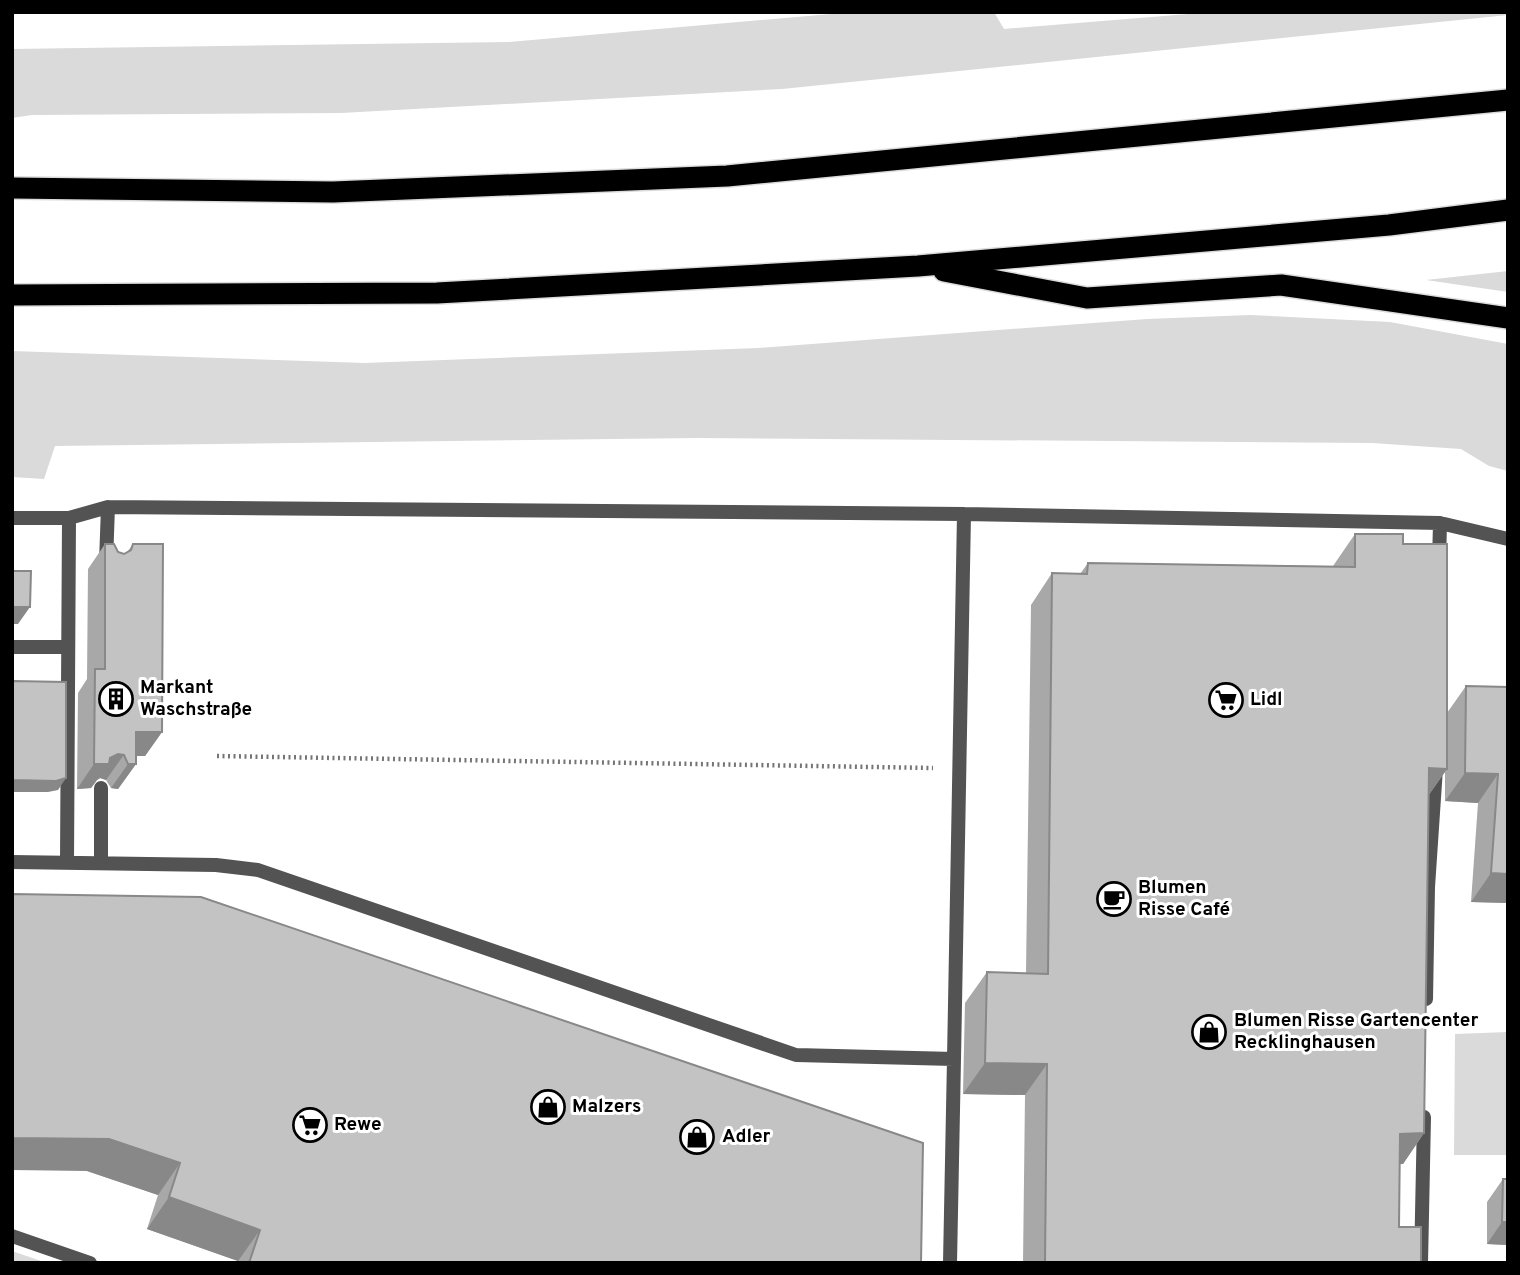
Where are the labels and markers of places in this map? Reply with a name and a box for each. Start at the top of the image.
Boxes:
place label: Markant Waschstraße [140,676,252,722]
building icon: Markant Waschstraße [97,680,135,718]
supermarket icon: Lidl [1207,681,1245,719]
place label: Lidl [1250,688,1283,712]
place label: Blumen Risse Café [1138,876,1230,922]
cafe icon: Blumen Risse Café [1095,880,1133,918]
place label: Blumen Risse Gartencenter Recklinghausen [1234,1009,1478,1055]
shop icon: Blumen Risse Gartencenter Recklinghausen [1190,1013,1228,1051]
shop icon: Malzers [529,1088,567,1126]
place label: Malzers [572,1095,641,1119]
supermarket icon: Rewe [291,1106,329,1144]
place label: Rewe [334,1113,382,1137]
shop icon: Adler [678,1118,716,1156]
place label: Adler [722,1125,771,1149]

